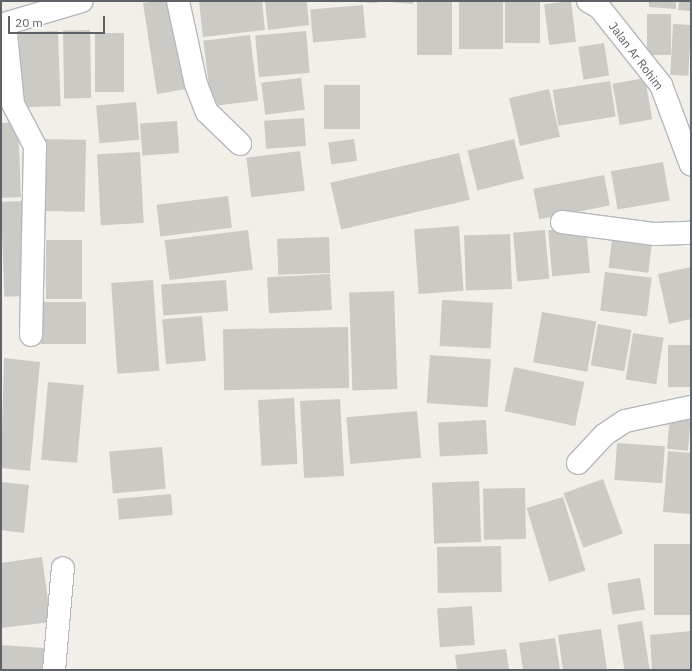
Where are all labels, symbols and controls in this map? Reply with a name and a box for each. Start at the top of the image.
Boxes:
scale bar [10,8,107,34]
text: 20 m [15,15,43,30]
street label: Jalan Ar Rohim [606,19,666,93]

